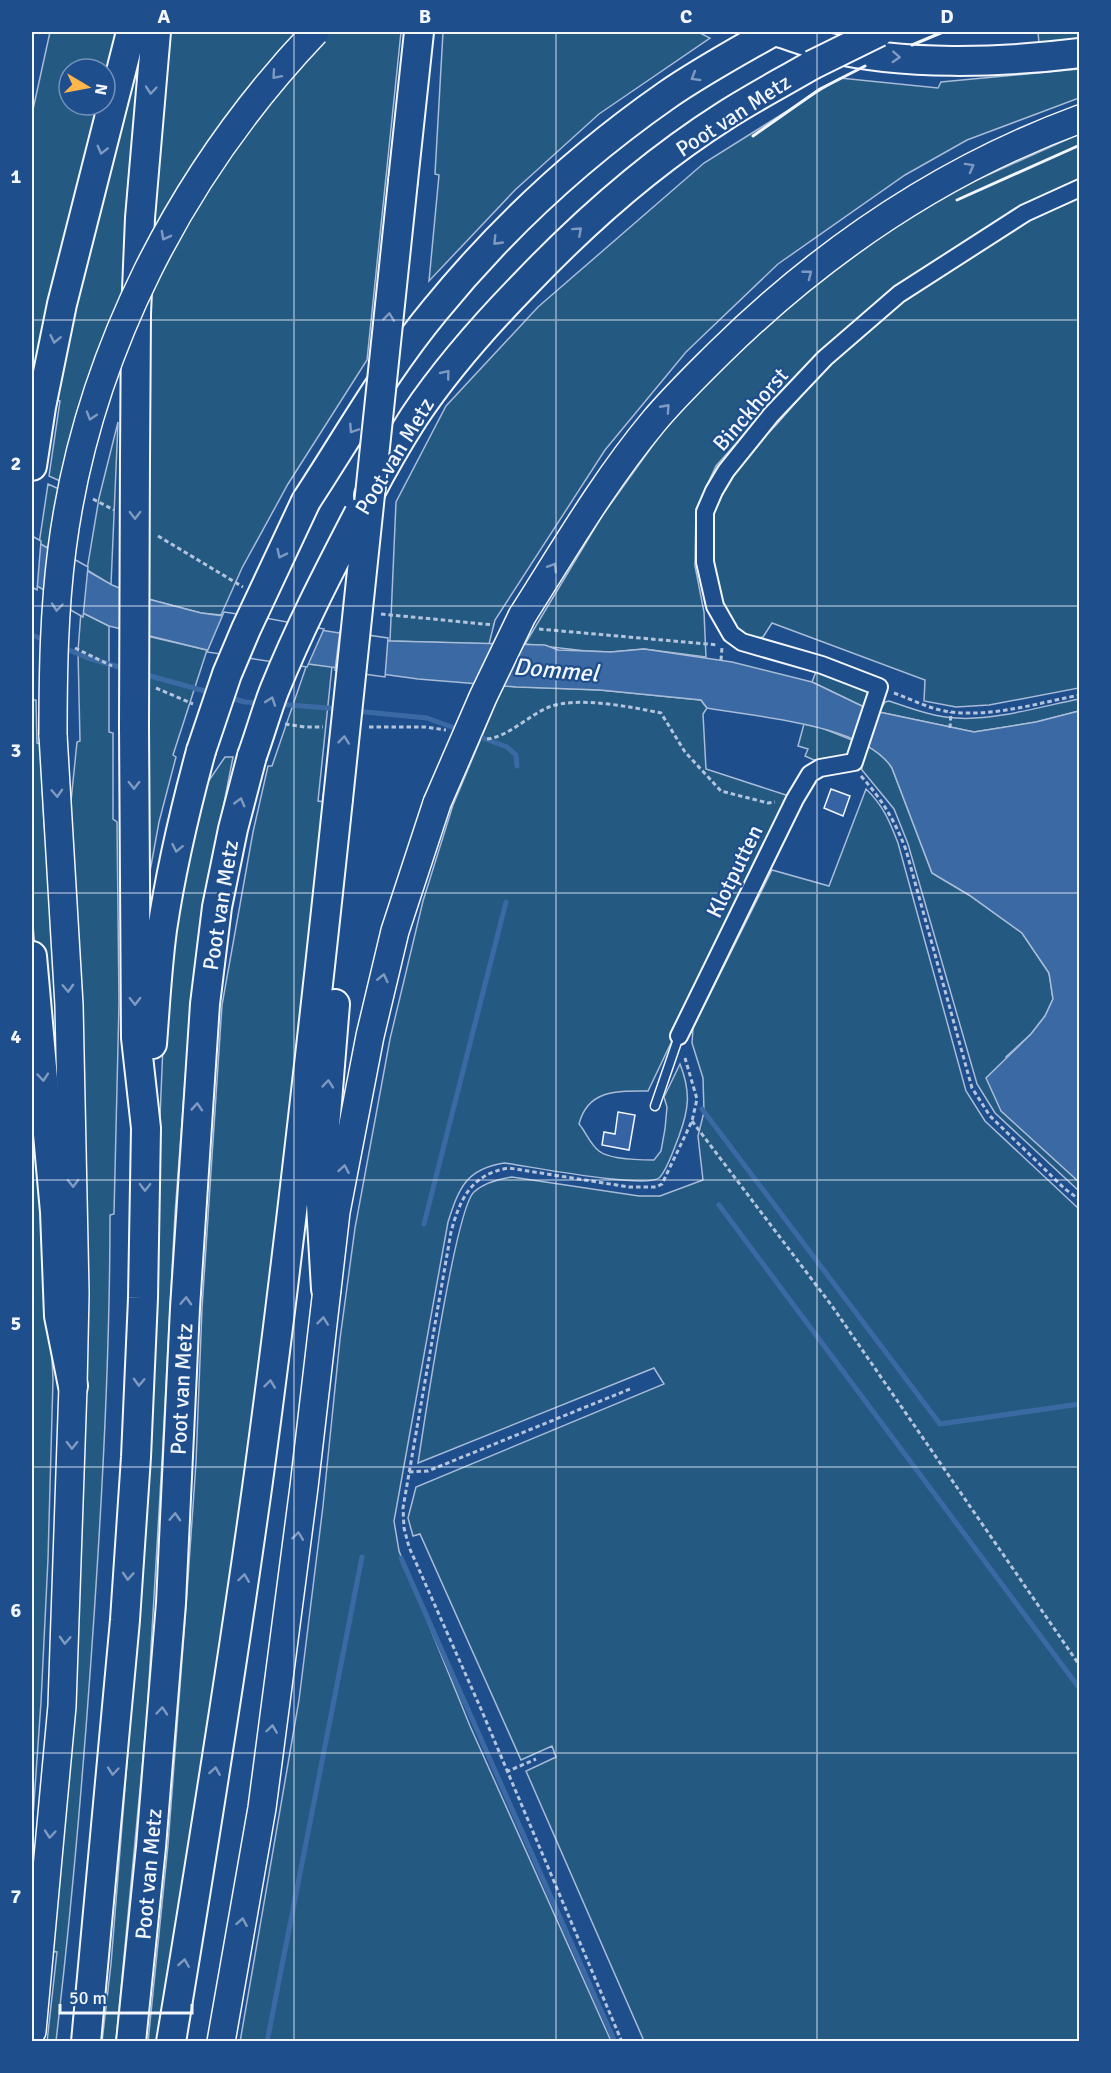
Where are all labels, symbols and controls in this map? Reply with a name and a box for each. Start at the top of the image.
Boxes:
text: A [158,4,171,29]
text: B [419,4,431,29]
text: C [680,4,692,29]
text: D [940,4,954,29]
one-way arrow [891,50,900,63]
north arrow [57,57,117,117]
one-way arrow [272,68,283,79]
street label: Poot van Metz [671,68,796,163]
one-way arrow [691,70,701,82]
text: N [90,82,112,97]
one-way arrow [145,85,158,94]
one-way arrow [97,144,110,154]
one-way arrow [964,163,974,174]
text: 1 [11,164,22,189]
one-way arrow [571,227,581,238]
one-way arrow [161,229,173,240]
one-way arrow [493,235,504,245]
one-way arrow [801,270,812,281]
one-way arrow [382,312,395,321]
one-way arrow [49,333,62,343]
street label: Binckhorst [707,362,794,456]
one-way arrow [439,370,450,381]
street label: Poot van Metz [349,393,440,520]
one-way arrow [659,404,670,415]
one-way arrow [86,410,99,421]
one-way arrow [349,423,361,433]
text: 2 [11,451,21,476]
one-way arrow [129,511,141,520]
one-way arrow [276,547,288,558]
one-way arrow [546,562,557,573]
one-way arrow [51,602,64,612]
water label: Dommel [512,651,602,689]
one-way arrow [264,696,277,706]
one-way arrow [337,736,350,745]
text: 3 [11,738,21,763]
one-way arrow [128,780,140,789]
one-way arrow [50,789,63,798]
one-way arrow [233,797,245,808]
street label: Klotputten [700,820,769,922]
street label: Poot van Metz [197,838,244,972]
one-way arrow [171,843,184,853]
one-way arrow [376,974,389,984]
one-way arrow [61,983,74,992]
one-way arrow [129,996,141,1005]
text: 4 [11,1024,22,1049]
one-way arrow [36,1073,49,1082]
one-way arrow [322,1080,335,1089]
one-way arrow [191,1102,204,1111]
one-way arrow [337,1165,350,1175]
one-way arrow [66,1178,79,1187]
one-way arrow [139,1182,151,1191]
one-way arrow [179,1297,192,1306]
text: 5 [11,1311,21,1336]
one-way arrow [316,1317,329,1326]
street label: Poot van Metz [165,1322,198,1455]
one-way arrow [133,1377,146,1386]
one-way arrow [263,1380,275,1389]
one-way arrow [66,1440,78,1449]
one-way arrow [169,1512,182,1521]
one-way arrow [291,1531,304,1540]
one-way arrow [122,1572,135,1581]
one-way arrow [237,1573,249,1582]
text: 6 [11,1598,22,1623]
one-way arrow [58,1635,71,1644]
one-way arrow [155,1707,168,1716]
one-way arrow [266,1725,278,1734]
one-way arrow [107,1766,120,1775]
one-way arrow [208,1766,221,1776]
street label: Poot van Metz [129,1807,168,1941]
one-way arrow [44,1830,57,1839]
text: 7 [11,1884,22,1909]
one-way arrow [235,1917,248,1927]
one-way arrow [177,1958,190,1968]
scale bar [60,1977,192,2015]
text: 50 m [69,1987,107,2009]

